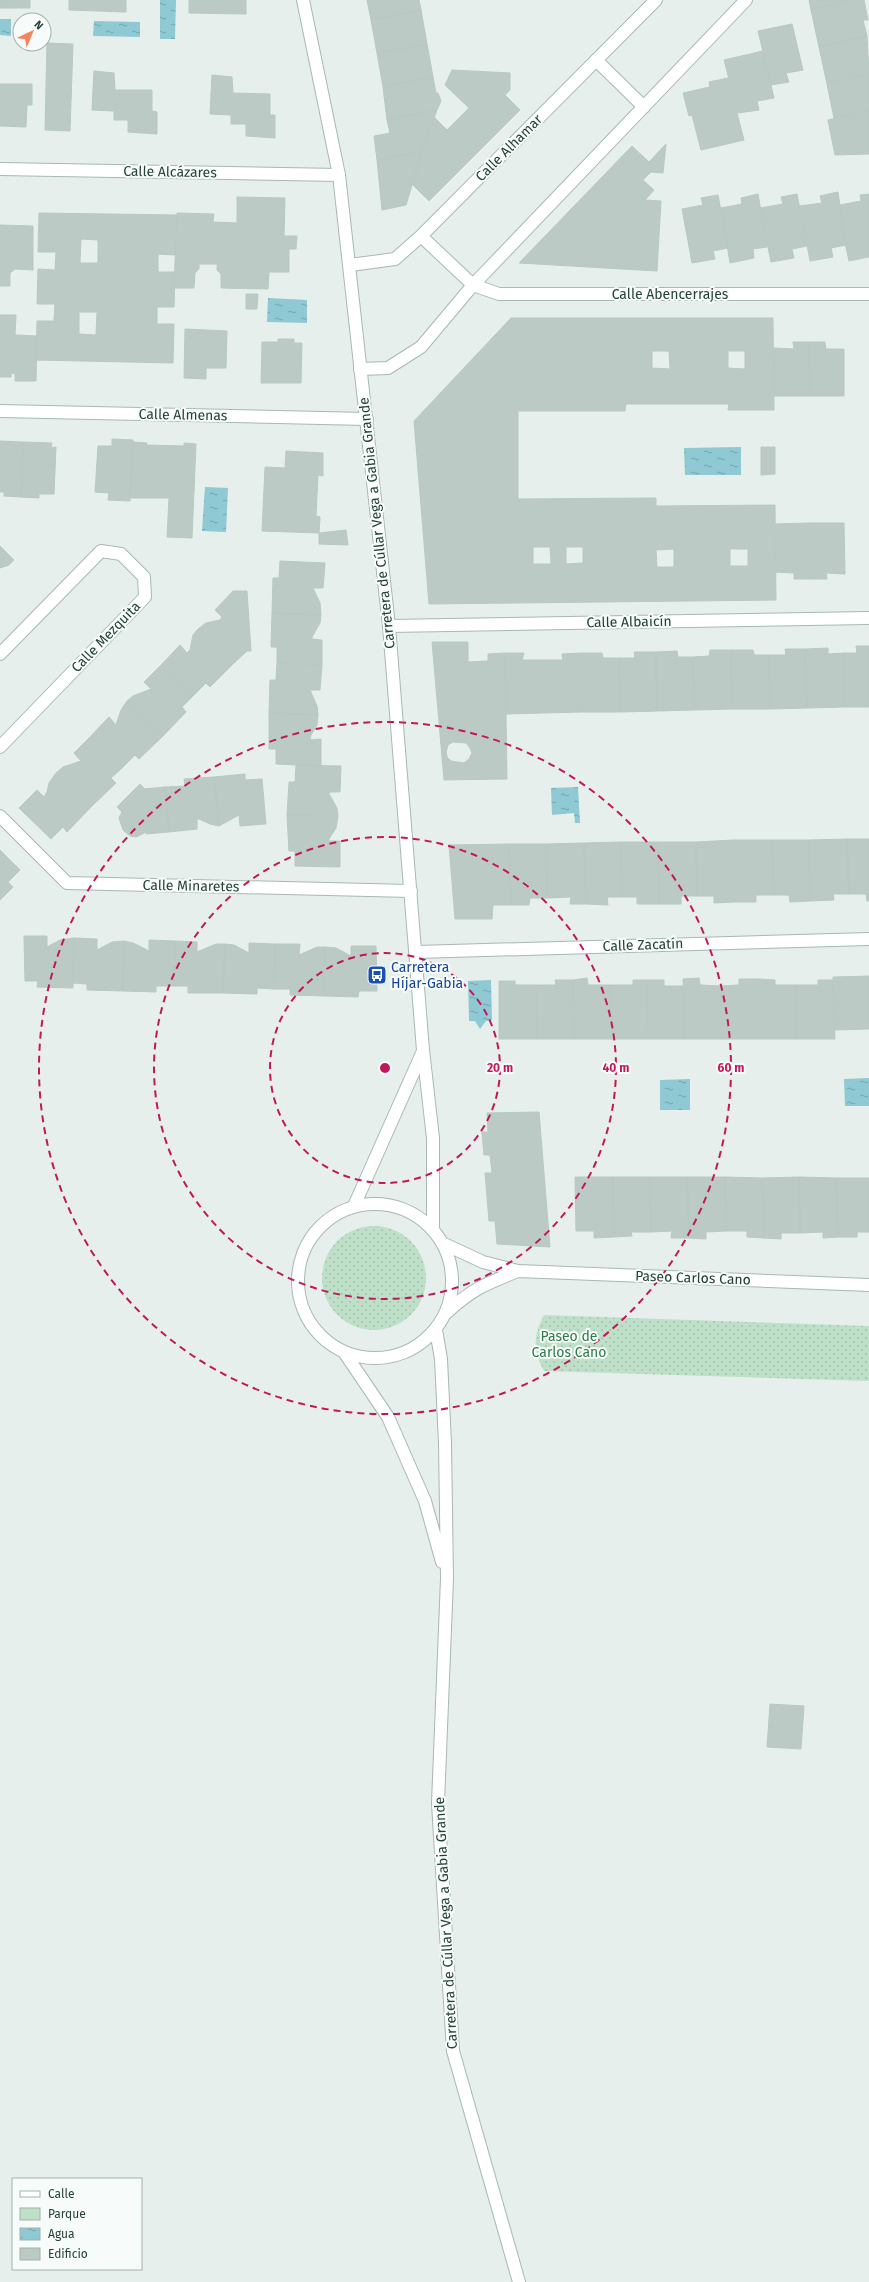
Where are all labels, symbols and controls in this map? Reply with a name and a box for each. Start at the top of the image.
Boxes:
north arrow [12,12,52,52]
text: N [31,18,46,32]
street label: Calle Alhamar [472,111,546,185]
street label: Calle Alcázares [123,163,217,181]
street label: Calle Abencerrajes [612,286,729,303]
street label: Carretera de Cúllar Vega a Gabia Grande [355,396,399,650]
street label: Calle Almenas [139,406,228,424]
street label: Calle Mezquita [68,598,144,676]
street label: Calle Albaicín [586,613,672,631]
street label: Calle Minaretes [142,877,240,895]
street label: Calle Zacatín [602,935,684,955]
place label: Carretera Híjar-Gabia [391,959,463,992]
bus stop icon: Carretera Híjar-Gabia [366,964,388,986]
centre of rings [378,1061,392,1075]
text: 20 m [487,1061,513,1075]
text: 40 m [603,1061,629,1075]
text: 60 m [718,1061,744,1075]
street label: Paseo Carlos Cano [635,1267,751,1289]
park label: Paseo de Carlos Cano [532,1328,606,1361]
street label: Carretera de Cúllar Vega a Gabia Grande [431,1796,461,2050]
legend [12,2178,142,2270]
text: Calle [48,2187,75,2201]
text: Parque [48,2207,86,2221]
text: Agua [48,2227,75,2241]
text: Edificio [48,2247,88,2261]

